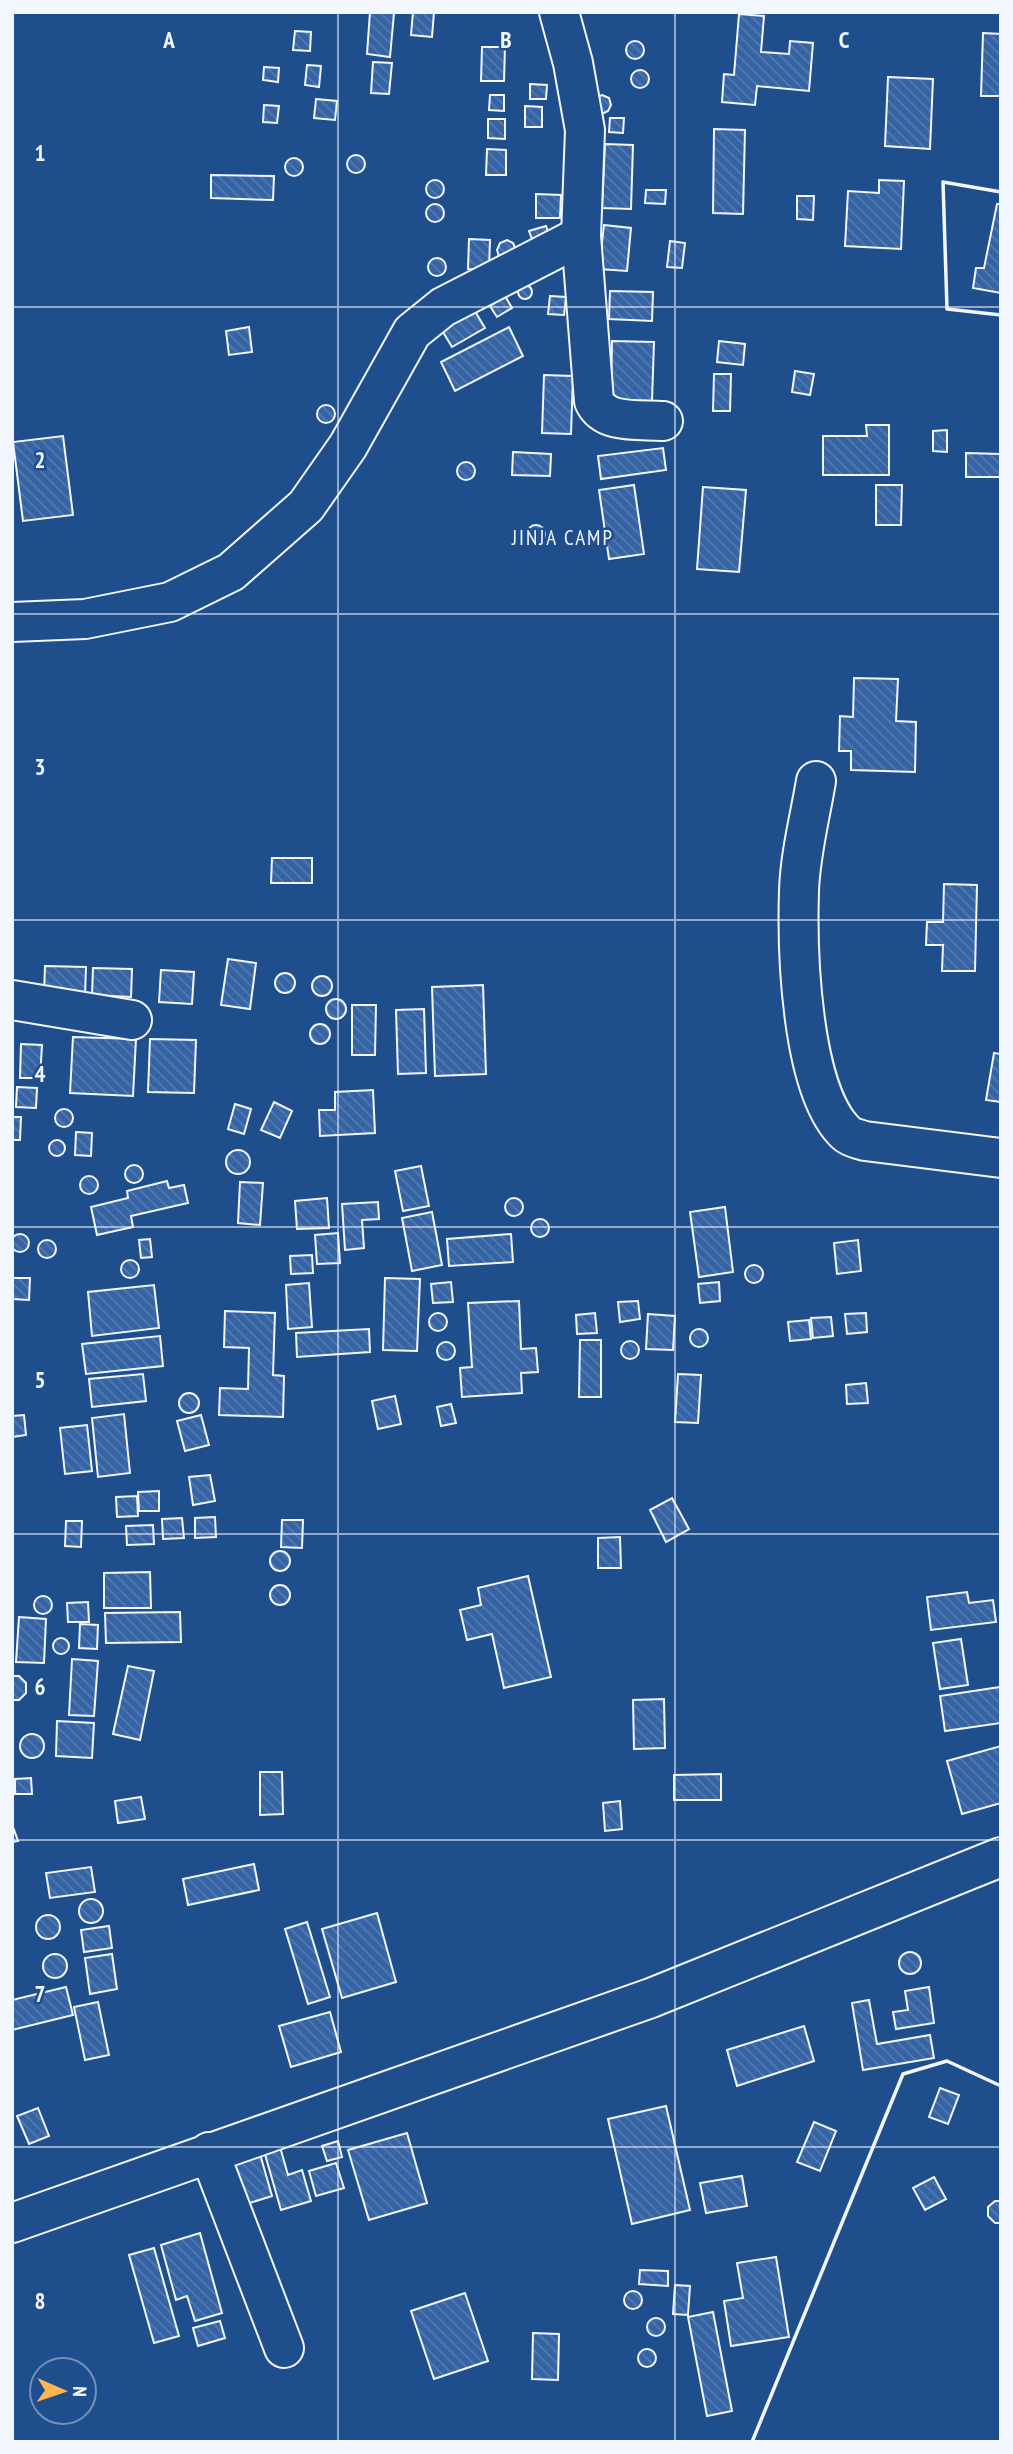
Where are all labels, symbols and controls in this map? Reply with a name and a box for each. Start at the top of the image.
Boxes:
text: A [162,25,175,54]
text: B [500,25,512,54]
text: C [839,25,850,54]
text: 1 [35,138,46,167]
text: 2 [35,445,46,474]
district label: JINJA CAMP [511,524,614,551]
text: 3 [35,752,46,781]
text: 4 [35,1059,46,1088]
text: 5 [35,1365,46,1394]
text: 6 [35,1672,46,1701]
text: 7 [35,1979,46,2008]
text: 8 [35,2286,46,2315]
north arrow [28,2356,98,2426]
text: N [68,2386,92,2397]

